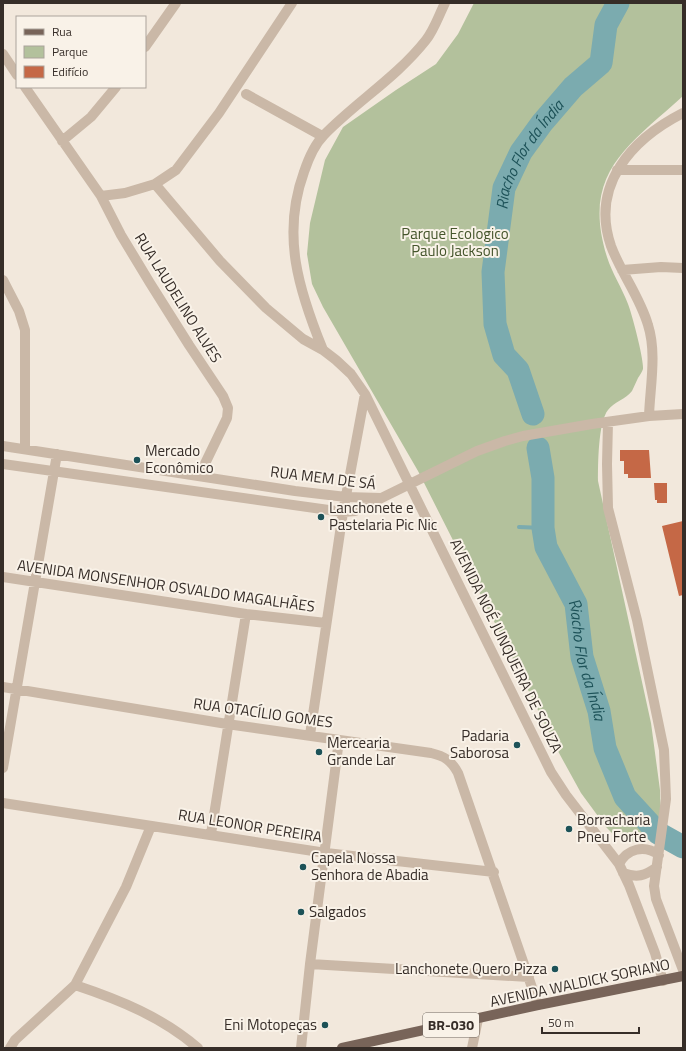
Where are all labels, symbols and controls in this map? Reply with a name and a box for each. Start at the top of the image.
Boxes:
legend [16,16,146,88]
text: Rua [52,22,72,41]
text: Parque [52,42,88,61]
text: Edifício [52,62,88,81]
water label: Riacho Flor da Índia [489,94,570,211]
park label: Parque Ecologico Paulo Jackson [401,222,509,262]
street label: RUA LAUDELINO ALVES [129,228,228,367]
place label: Mercado Econômico [145,439,214,479]
marker: Mercado Econômico [132,455,142,465]
street label: RUA MEM DE SÁ [269,460,377,495]
place label: Lanchonete e Pastelaria Pic Nic [329,496,437,536]
marker: Lanchonete e Pastelaria Pic Nic [316,512,326,522]
street label: AVENIDA NOÉ JUNQUEIRA DE SOUZA [444,535,568,757]
street label: AVENIDA MONSENHOR OSVALDO MAGALHÃES [16,553,316,618]
water label: Riacho Flor da Índia [563,594,612,723]
street label: RUA OTACÍLIO GOMES [192,691,334,734]
place label: Padaria Saborosa [450,724,509,764]
place label: Mercearia Grande Lar [327,731,396,771]
marker: Padaria Saborosa [512,740,522,750]
marker: Mercearia Grande Lar [314,747,324,757]
street label: RUA LEONOR PEREIRA [176,803,324,848]
place label: Borracharia Pneu Forte [577,808,651,848]
marker: Borracharia Pneu Forte [564,824,574,834]
place label: Capela Nossa Senhora de Abadia [311,846,429,886]
marker: Capela Nossa Senhora de Abadia [298,862,308,872]
place label: Salgados [309,900,366,923]
marker: Salgados [296,907,306,917]
street label: AVENIDA WALDICK SORIANO [488,952,672,1013]
place label: Lanchonete Quero Pizza [395,957,547,980]
marker: Lanchonete Quero Pizza [550,964,560,974]
scale bar [542,1009,639,1035]
place label: Eni Motopeças [224,1013,317,1036]
road number: BR-030 [423,1013,479,1037]
text: 50 m [548,1013,574,1032]
marker: Eni Motopeças [320,1020,330,1030]

